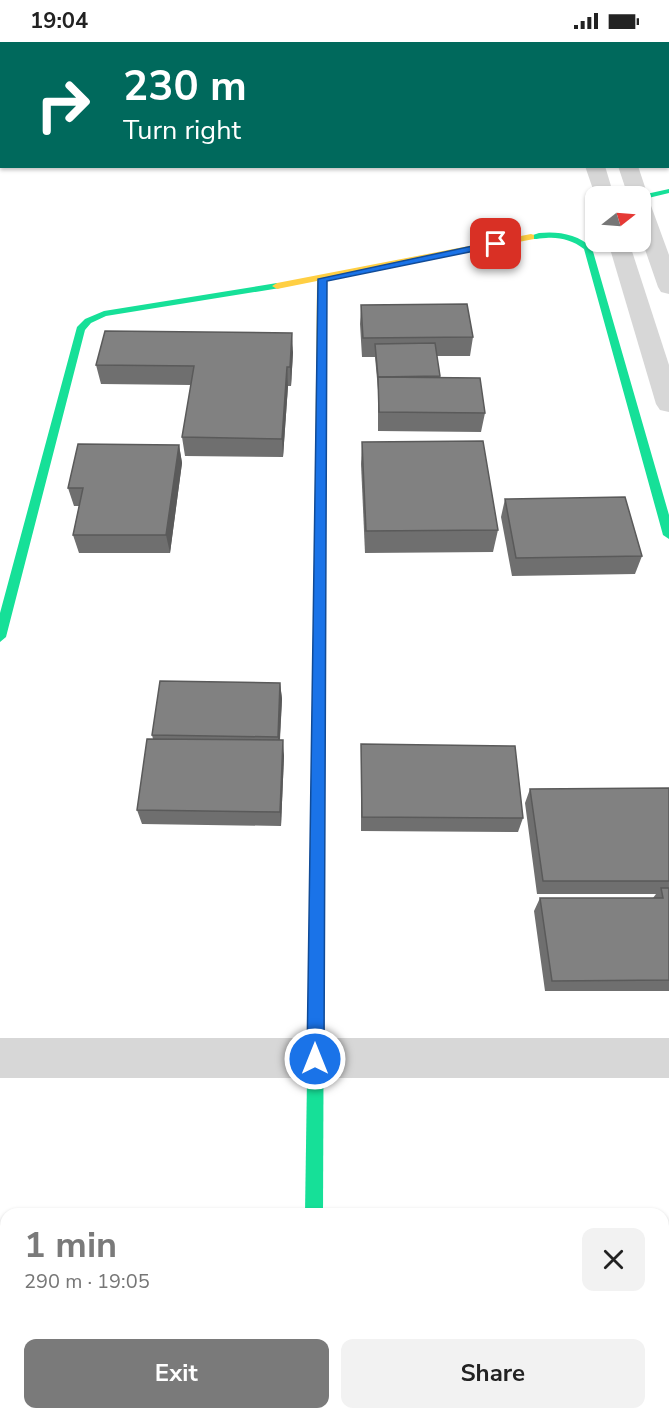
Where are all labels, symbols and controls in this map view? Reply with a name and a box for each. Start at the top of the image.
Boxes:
text: 19:04 [30,6,88,36]
text: 230 m [123,58,247,115]
icon: right [24,66,102,144]
text: Turn right [123,112,241,149]
north arrow [585,186,651,252]
map controls [585,186,651,252]
pin [470,218,521,269]
icon: arrive [479,227,512,260]
position arrow [283,1027,347,1091]
text: 1 min [24,1221,117,1270]
button: close [582,1228,645,1291]
text: 290 m · 19:05 [24,1268,150,1295]
button: Exit [24,1339,329,1408]
button: Share [341,1339,645,1408]

